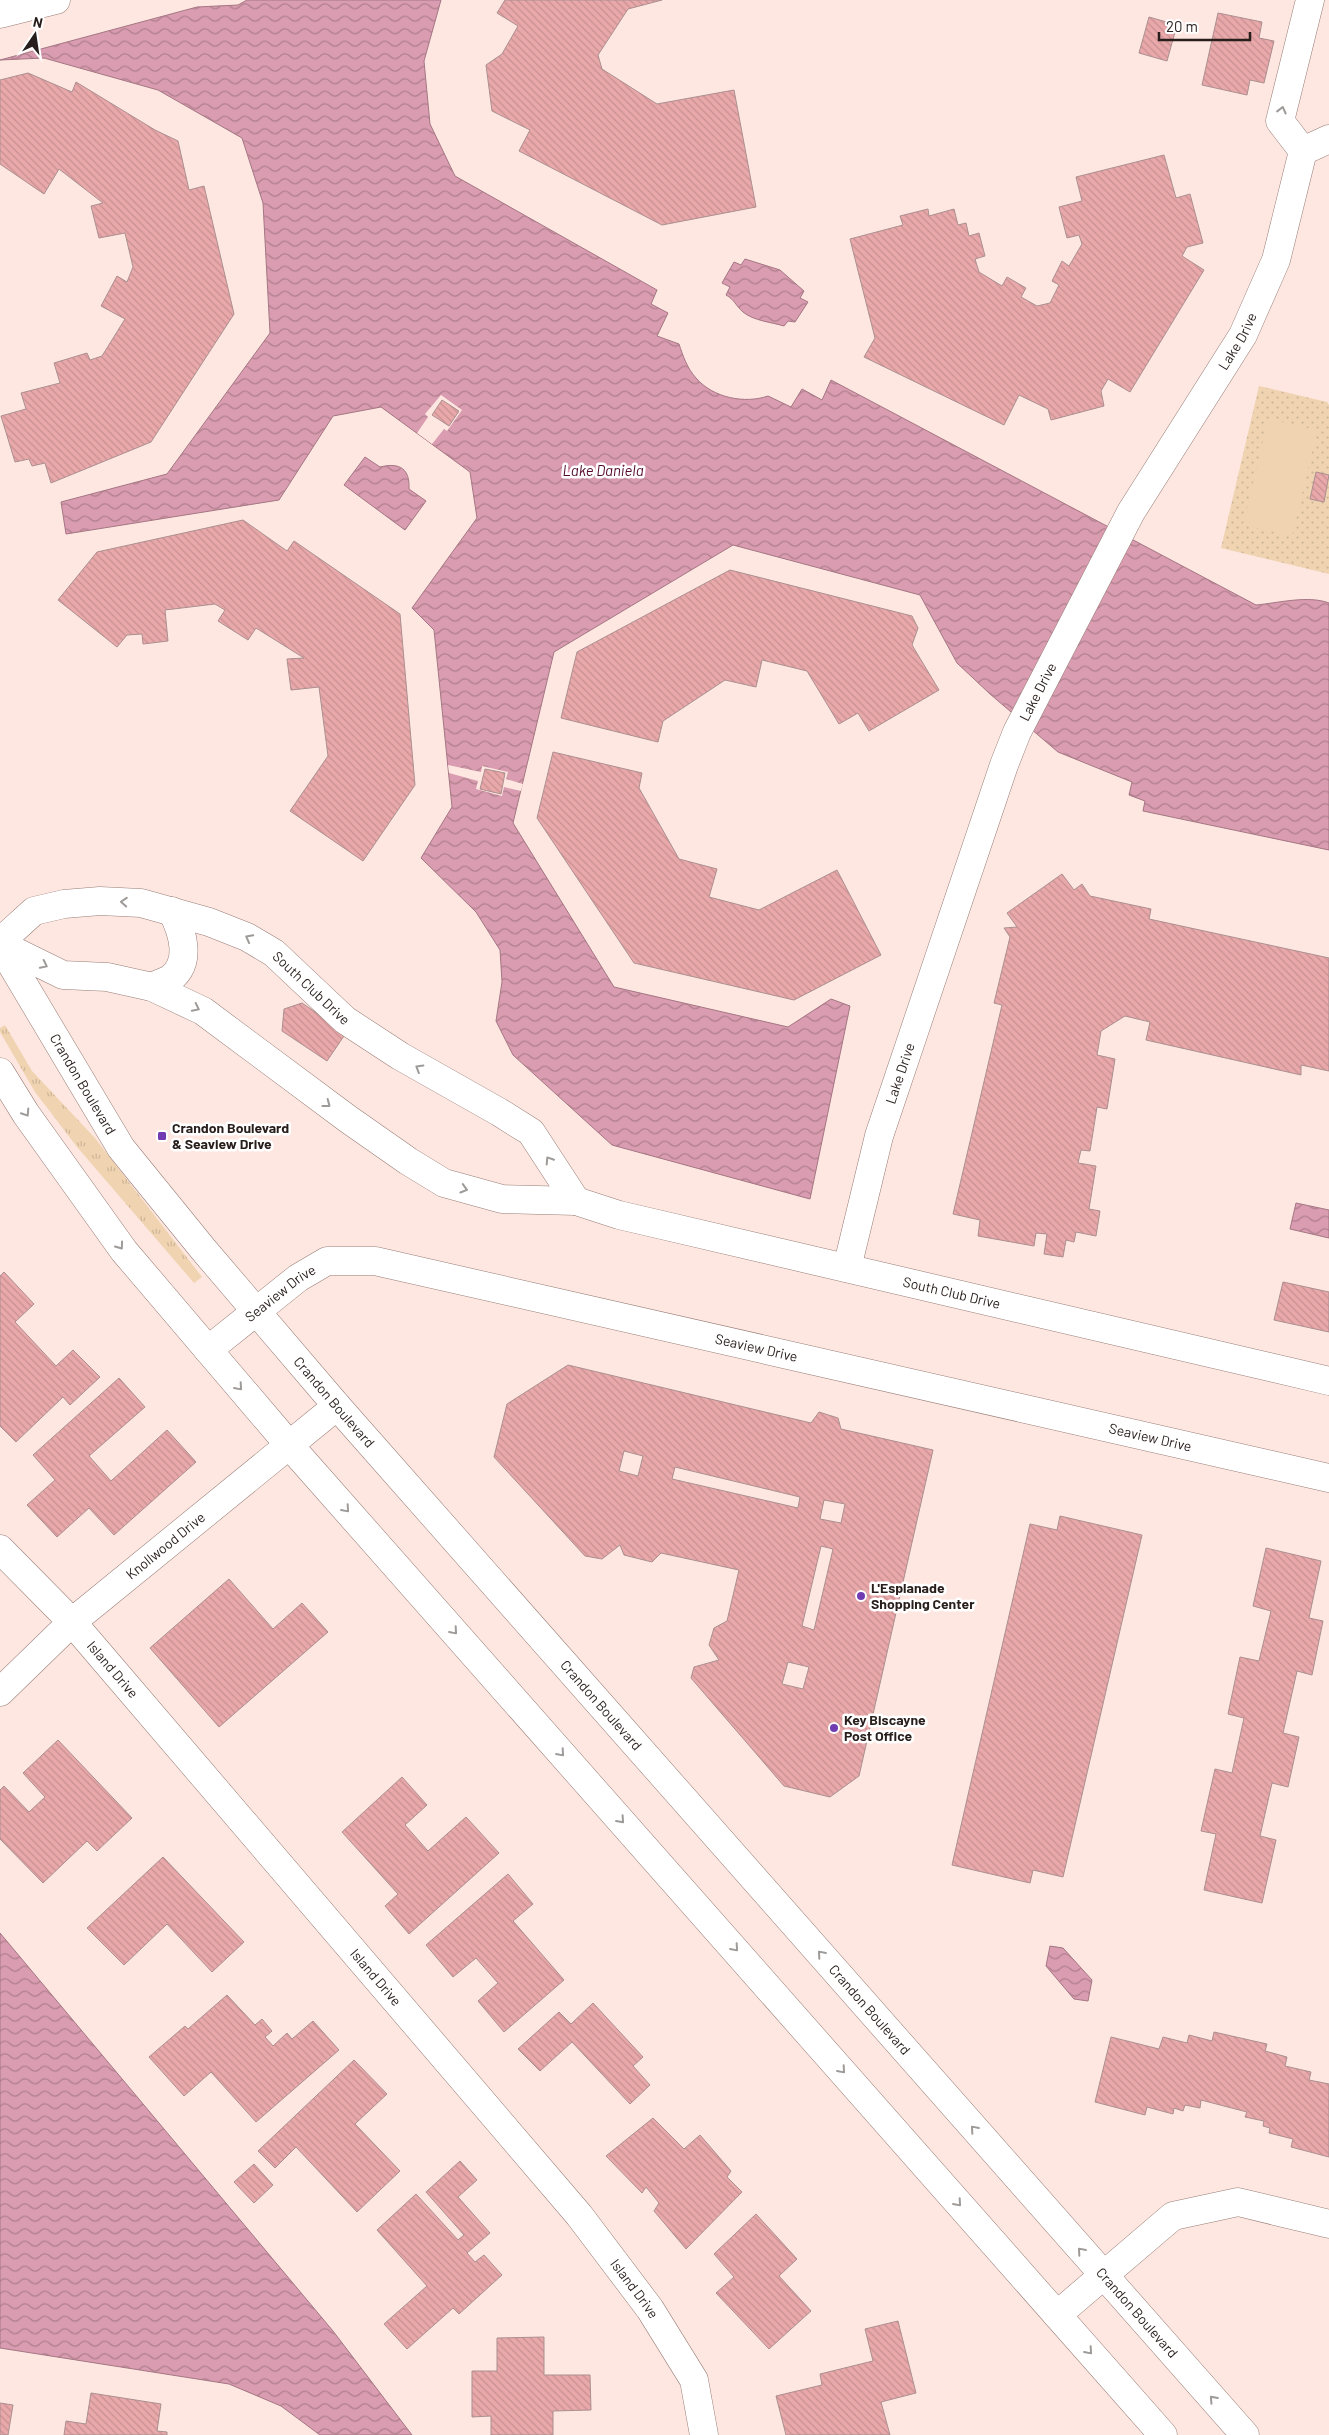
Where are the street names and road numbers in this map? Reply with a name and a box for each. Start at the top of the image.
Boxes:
street label: Lake Drive [1214,310,1260,373]
street label: Lake Drive [1015,660,1059,724]
street label: South Club Drive [269,947,354,1028]
street label: Crandon Boulevard [47,1030,120,1137]
street label: Lake Drive [881,1040,918,1106]
street label: Seaview Drive [241,1261,318,1325]
street label: South Club Drive [901,1273,1002,1312]
street label: Seaview Drive [713,1330,800,1365]
street label: Crandon Boulevard [291,1353,378,1451]
street label: Seaview Drive [1107,1419,1193,1455]
street label: Knollwood Drive [122,1508,208,1583]
street label: Island Drive [84,1637,142,1701]
street label: Crandon Boulevard [557,1656,646,1754]
street label: Island Drive [347,1945,405,2009]
street label: Crandon Boulevard [826,1961,914,2058]
street label: Island Drive [607,2255,663,2321]
street label: Crandon Boulevard [1093,2264,1182,2361]

